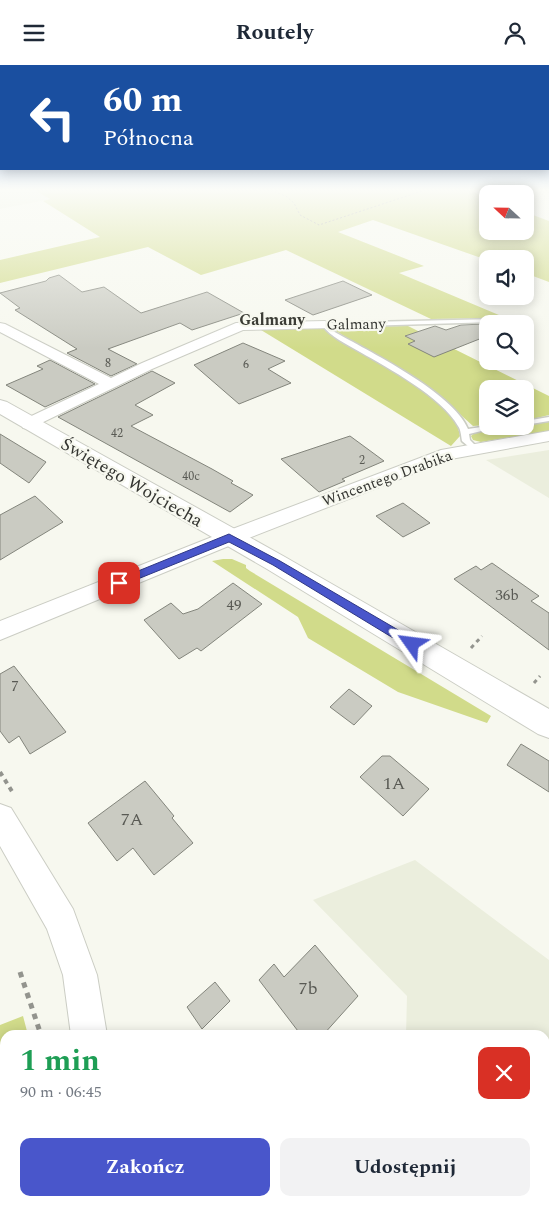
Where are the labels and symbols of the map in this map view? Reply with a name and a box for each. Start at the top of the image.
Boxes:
north arrow [479,185,534,240]
district label: Galmany [239,308,306,332]
street label: Galmany [326,312,387,337]
house number: 8 [105,354,111,373]
house number: 6 [243,355,249,374]
house number: 42 [111,424,123,443]
street label: Świętego Wojciecha [56,431,208,534]
street label: Wincentego Drabika [319,444,456,513]
house number: 2 [359,451,365,470]
house number: 40c [182,467,200,486]
pin [98,562,140,604]
house number: 36b [495,584,519,607]
house number: 49 [226,594,242,617]
position arrow [385,617,437,669]
house number: 7 [11,675,19,698]
house number: 1A [383,770,405,797]
house number: 7A [121,806,143,833]
house number: 7b [298,975,318,1002]

